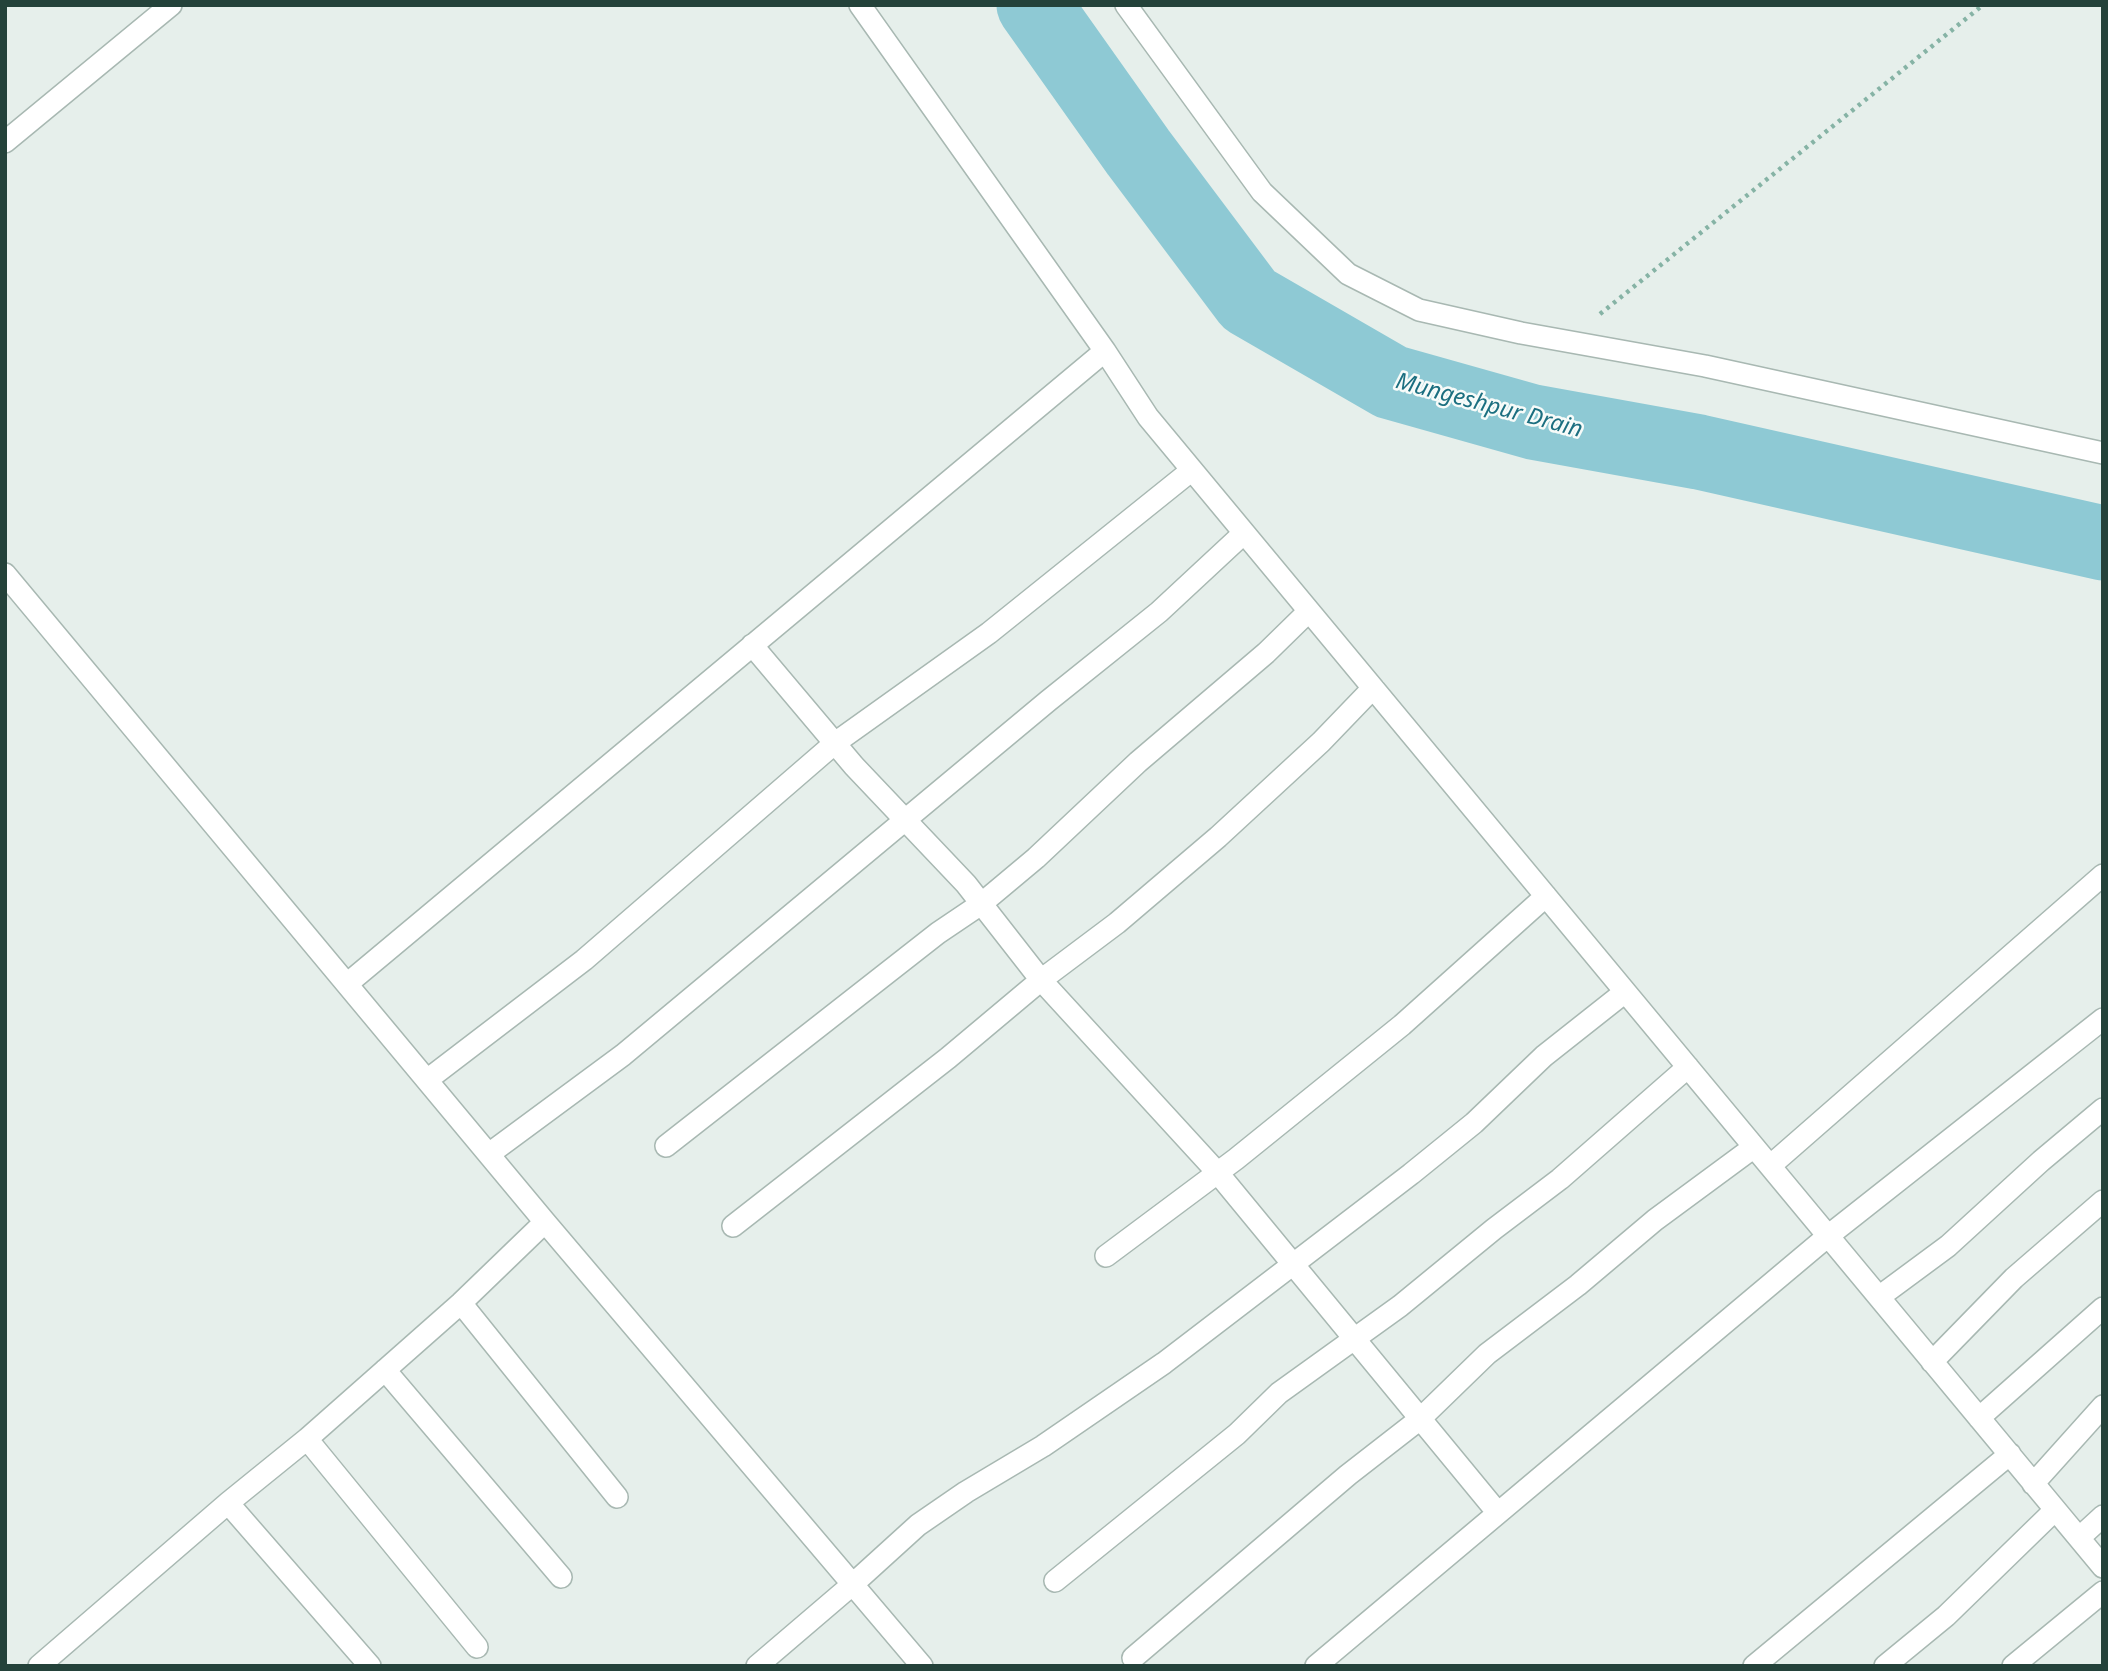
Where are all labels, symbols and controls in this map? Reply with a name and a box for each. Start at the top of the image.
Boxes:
water label: Mungeshpur Drain [1393,368,1585,444]

